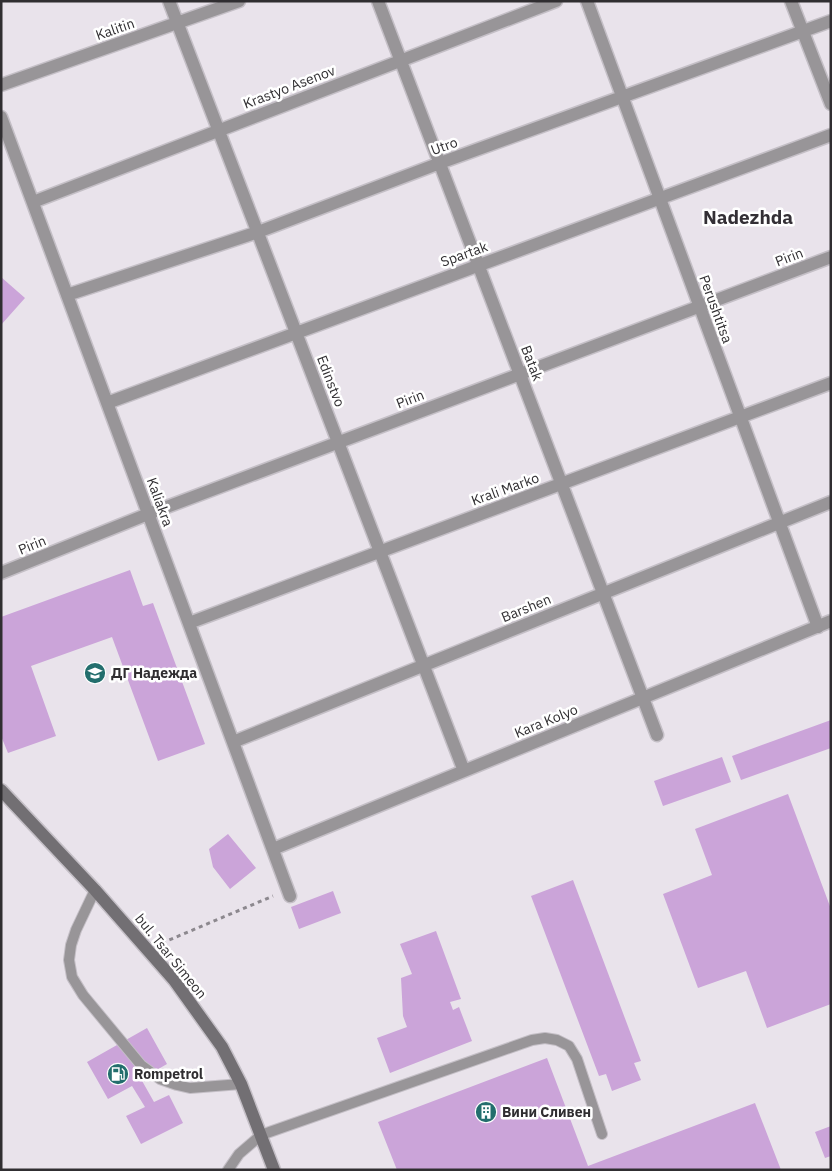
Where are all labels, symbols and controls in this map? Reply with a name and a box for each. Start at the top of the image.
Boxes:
street label: Kalitin [93,14,137,44]
street label: Krastyo Asenov [240,61,338,113]
street label: Utro [428,133,460,159]
district label: Nadezhda [703,205,793,229]
street label: Spartak [438,237,491,271]
street label: Pirin [772,243,806,271]
street label: Perushtitsa [695,272,737,346]
street label: Batak [517,343,547,384]
street label: Edinstvo [313,353,349,410]
street label: Pirin [393,385,427,413]
street label: Krali Marko [469,468,542,510]
street label: Kaliakra [143,475,177,529]
street label: Pirin [15,531,49,559]
street label: Barshen [498,590,554,626]
school or university icon: ДГ Надежда [83,661,107,685]
place label: ДГ Надежда [111,664,197,682]
street label: Kara Kolyo [512,700,580,742]
street label: bul. Tsar Simeon [131,910,211,1002]
fuel station icon: Rompetrol [106,1062,130,1086]
place label: Rompetrol [134,1065,203,1083]
building icon: Вини Сливен [474,1100,498,1124]
place label: Вини Сливен [502,1103,591,1121]

